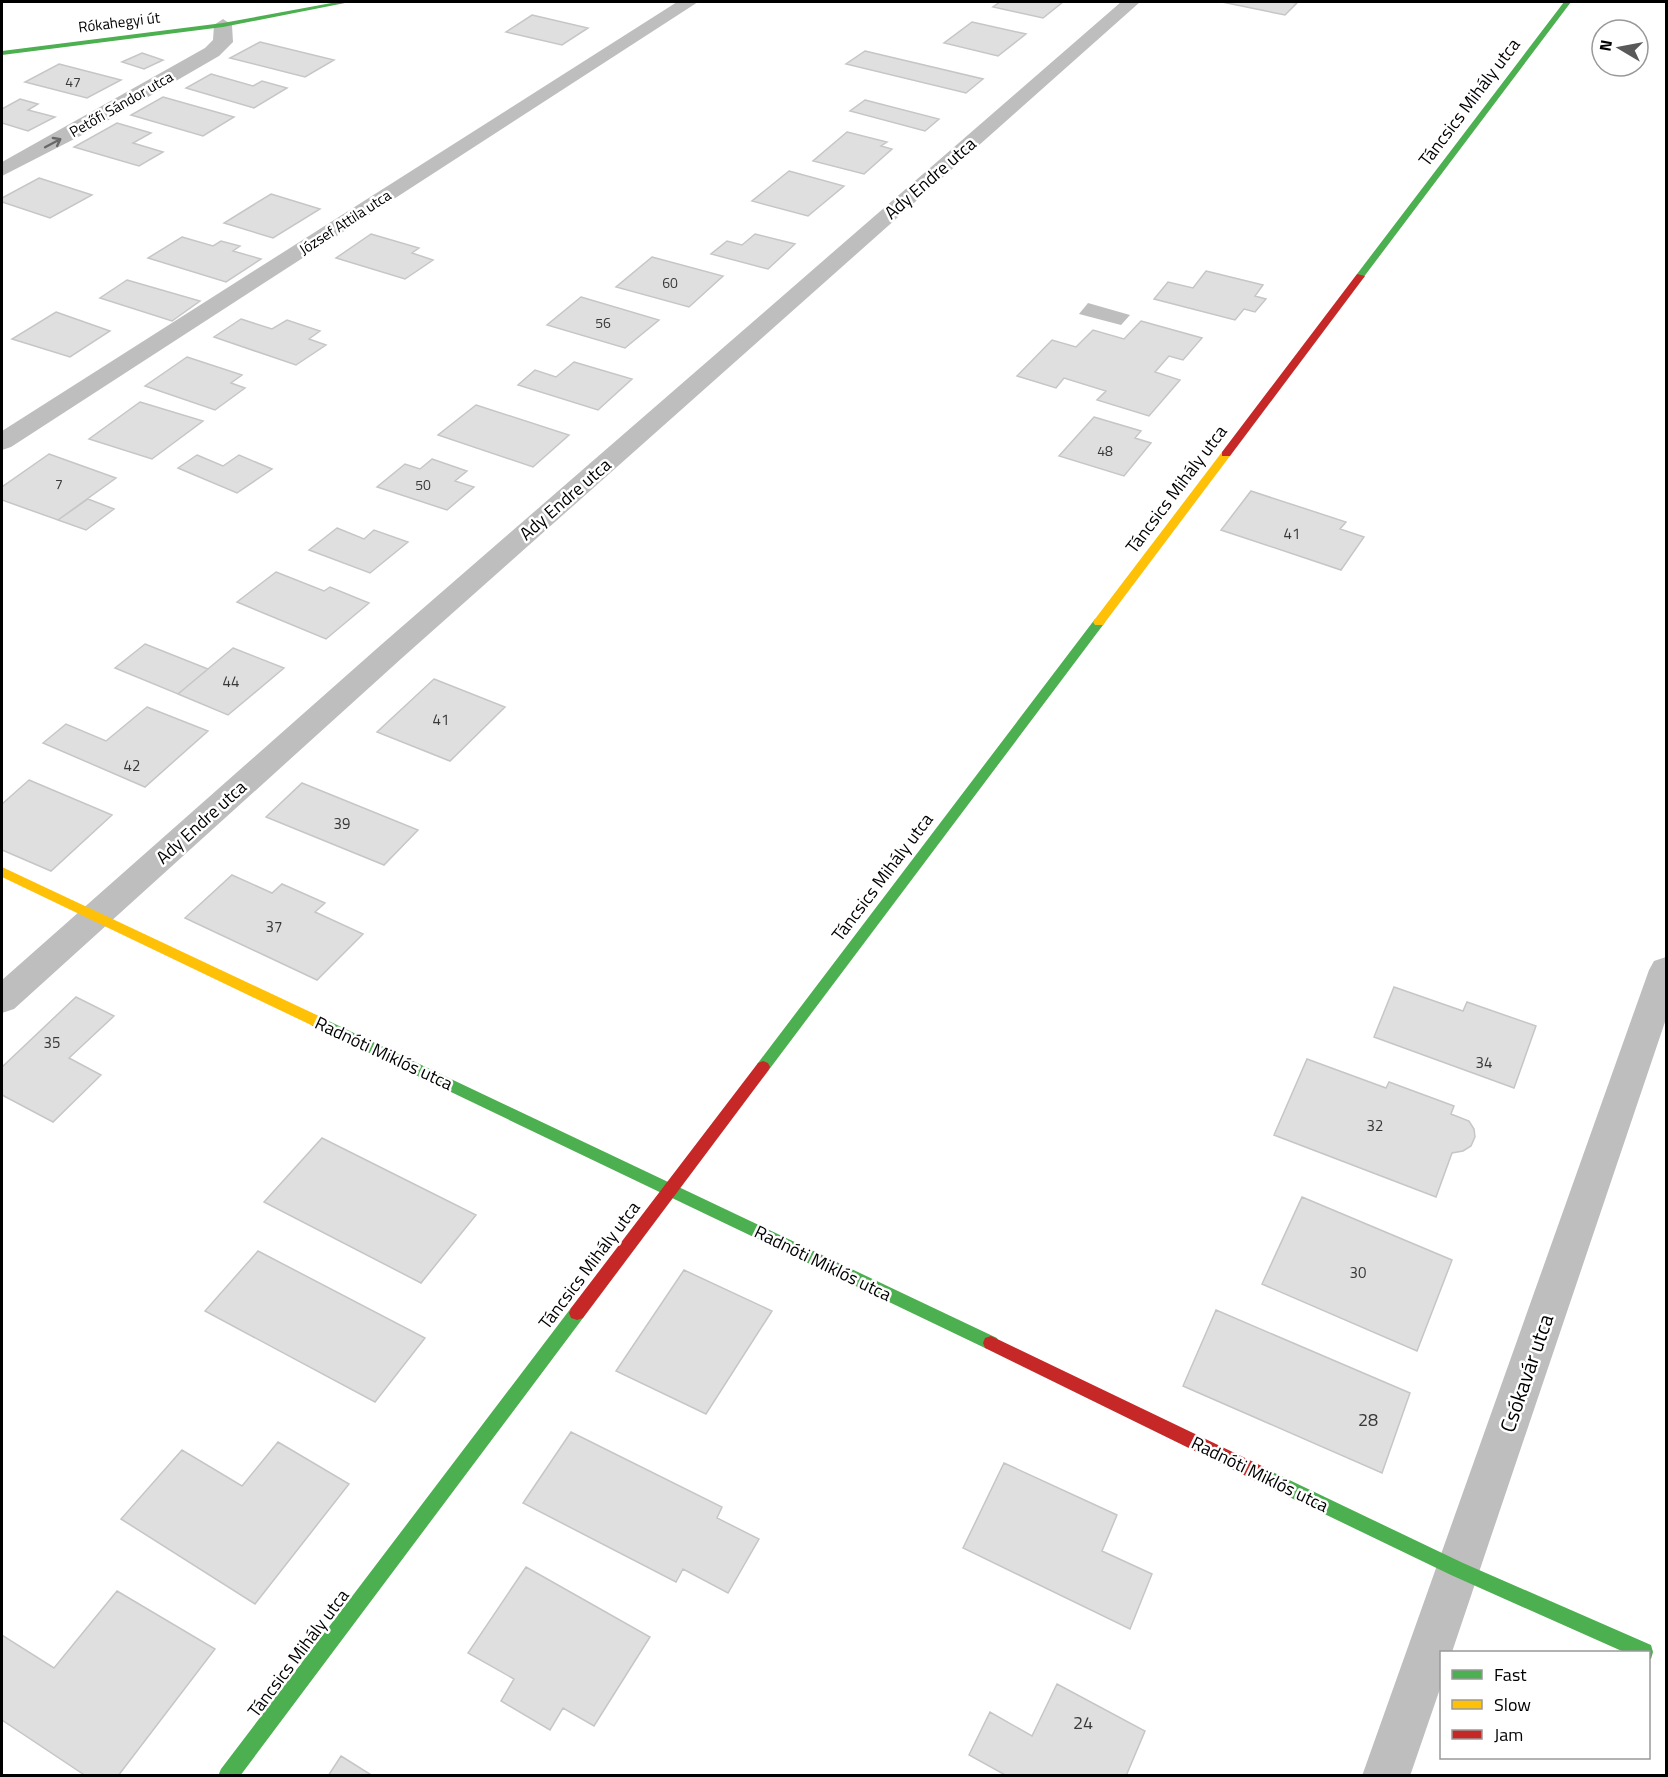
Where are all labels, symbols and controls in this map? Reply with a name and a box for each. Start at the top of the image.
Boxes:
street label: Rókahegyi út [77,5,162,38]
north arrow [1590,18,1650,78]
street label: Táncsics Mihály utca [1412,32,1526,172]
text: N [1592,38,1618,53]
street label: Petőfi Sándor utca [65,65,178,143]
house number: 47 [65,71,81,92]
street label: Ady Endre utca [878,130,982,226]
one-way arrow [44,136,62,148]
street label: József Attila utca [294,183,396,260]
house number: 60 [662,272,678,293]
house number: 56 [595,312,611,333]
street label: Táncsics Mihály utca [1119,419,1233,559]
house number: 48 [1097,440,1113,461]
street label: Ady Endre utca [513,451,617,547]
house number: 7 [55,473,63,494]
house number: 50 [415,474,431,495]
house number: 41 [1284,522,1300,545]
house number: 44 [223,670,239,693]
house number: 41 [433,708,449,731]
house number: 42 [124,754,140,777]
street label: Ady Endre utca [150,774,252,870]
street label: Táncsics Mihály utca [825,807,939,947]
house number: 39 [334,812,350,835]
house number: 37 [266,915,282,938]
street label: Radnóti Miklós utca [311,1009,457,1097]
house number: 35 [44,1031,60,1054]
house number: 34 [1476,1051,1492,1074]
house number: 32 [1367,1114,1383,1137]
street label: Táncsics Mihály utca [532,1195,646,1335]
street label: Radnóti Miklós utca [750,1218,896,1308]
house number: 30 [1350,1261,1366,1284]
street label: Csókavár utca [1491,1309,1561,1436]
house number: 28 [1358,1406,1378,1433]
street label: Radnóti Miklós utca [1187,1429,1333,1519]
street label: Táncsics Mihály utca [241,1583,355,1723]
legend [1440,1651,1650,1759]
text: Fast [1494,1661,1527,1688]
text: Slow [1494,1691,1531,1718]
house number: 24 [1073,1709,1093,1736]
text: Jam [1494,1721,1523,1748]

